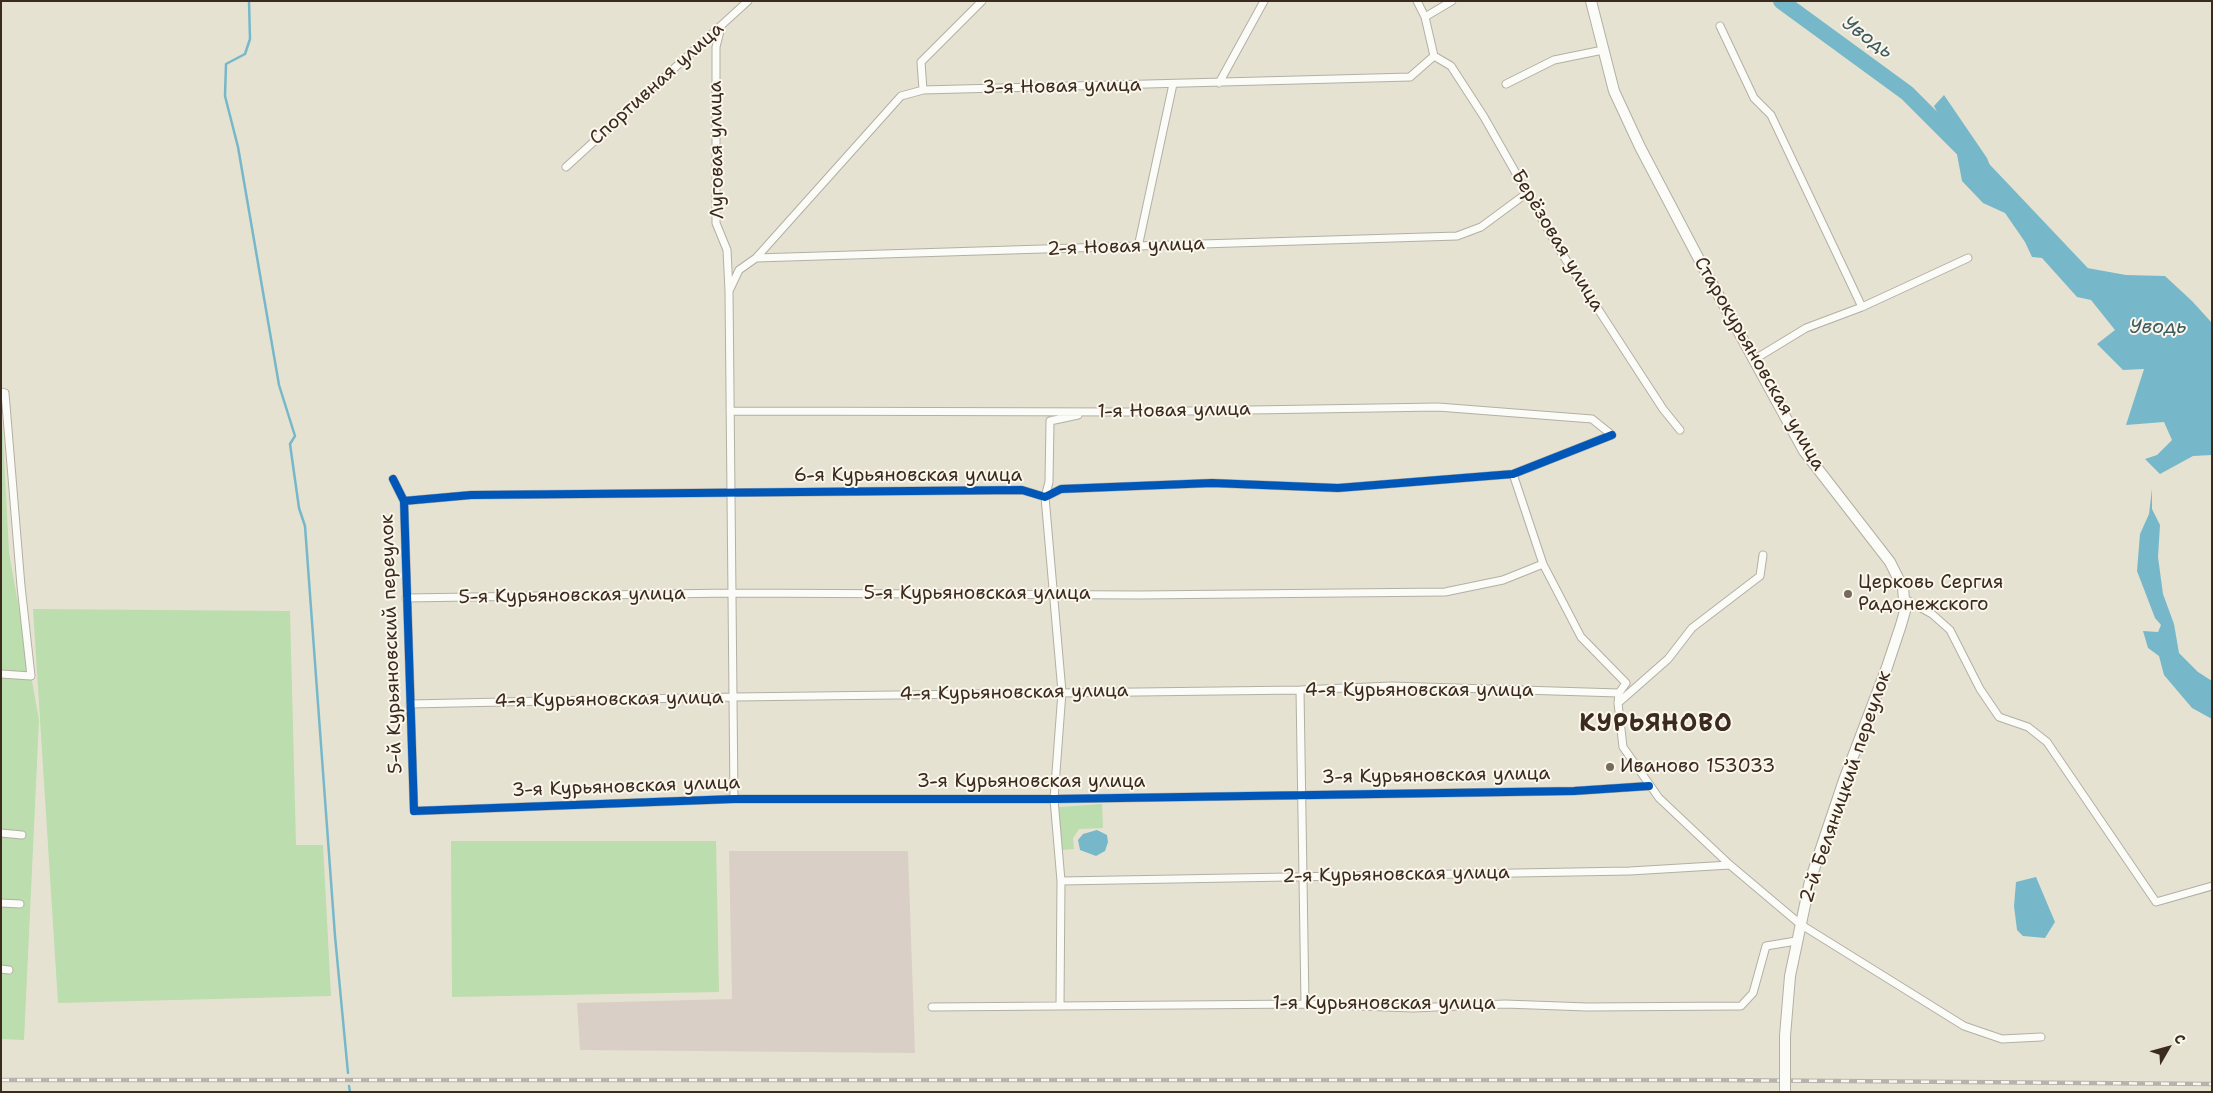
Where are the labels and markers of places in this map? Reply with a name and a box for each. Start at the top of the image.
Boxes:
place label: Церковь Сергия Радонежского [1858,572,2004,616]
marker: Церковь Сергия Радонежского [1842,588,1854,600]
place label: Иваново 153033 [1620,756,1775,778]
marker: Иваново 153033 [1604,761,1616,773]

